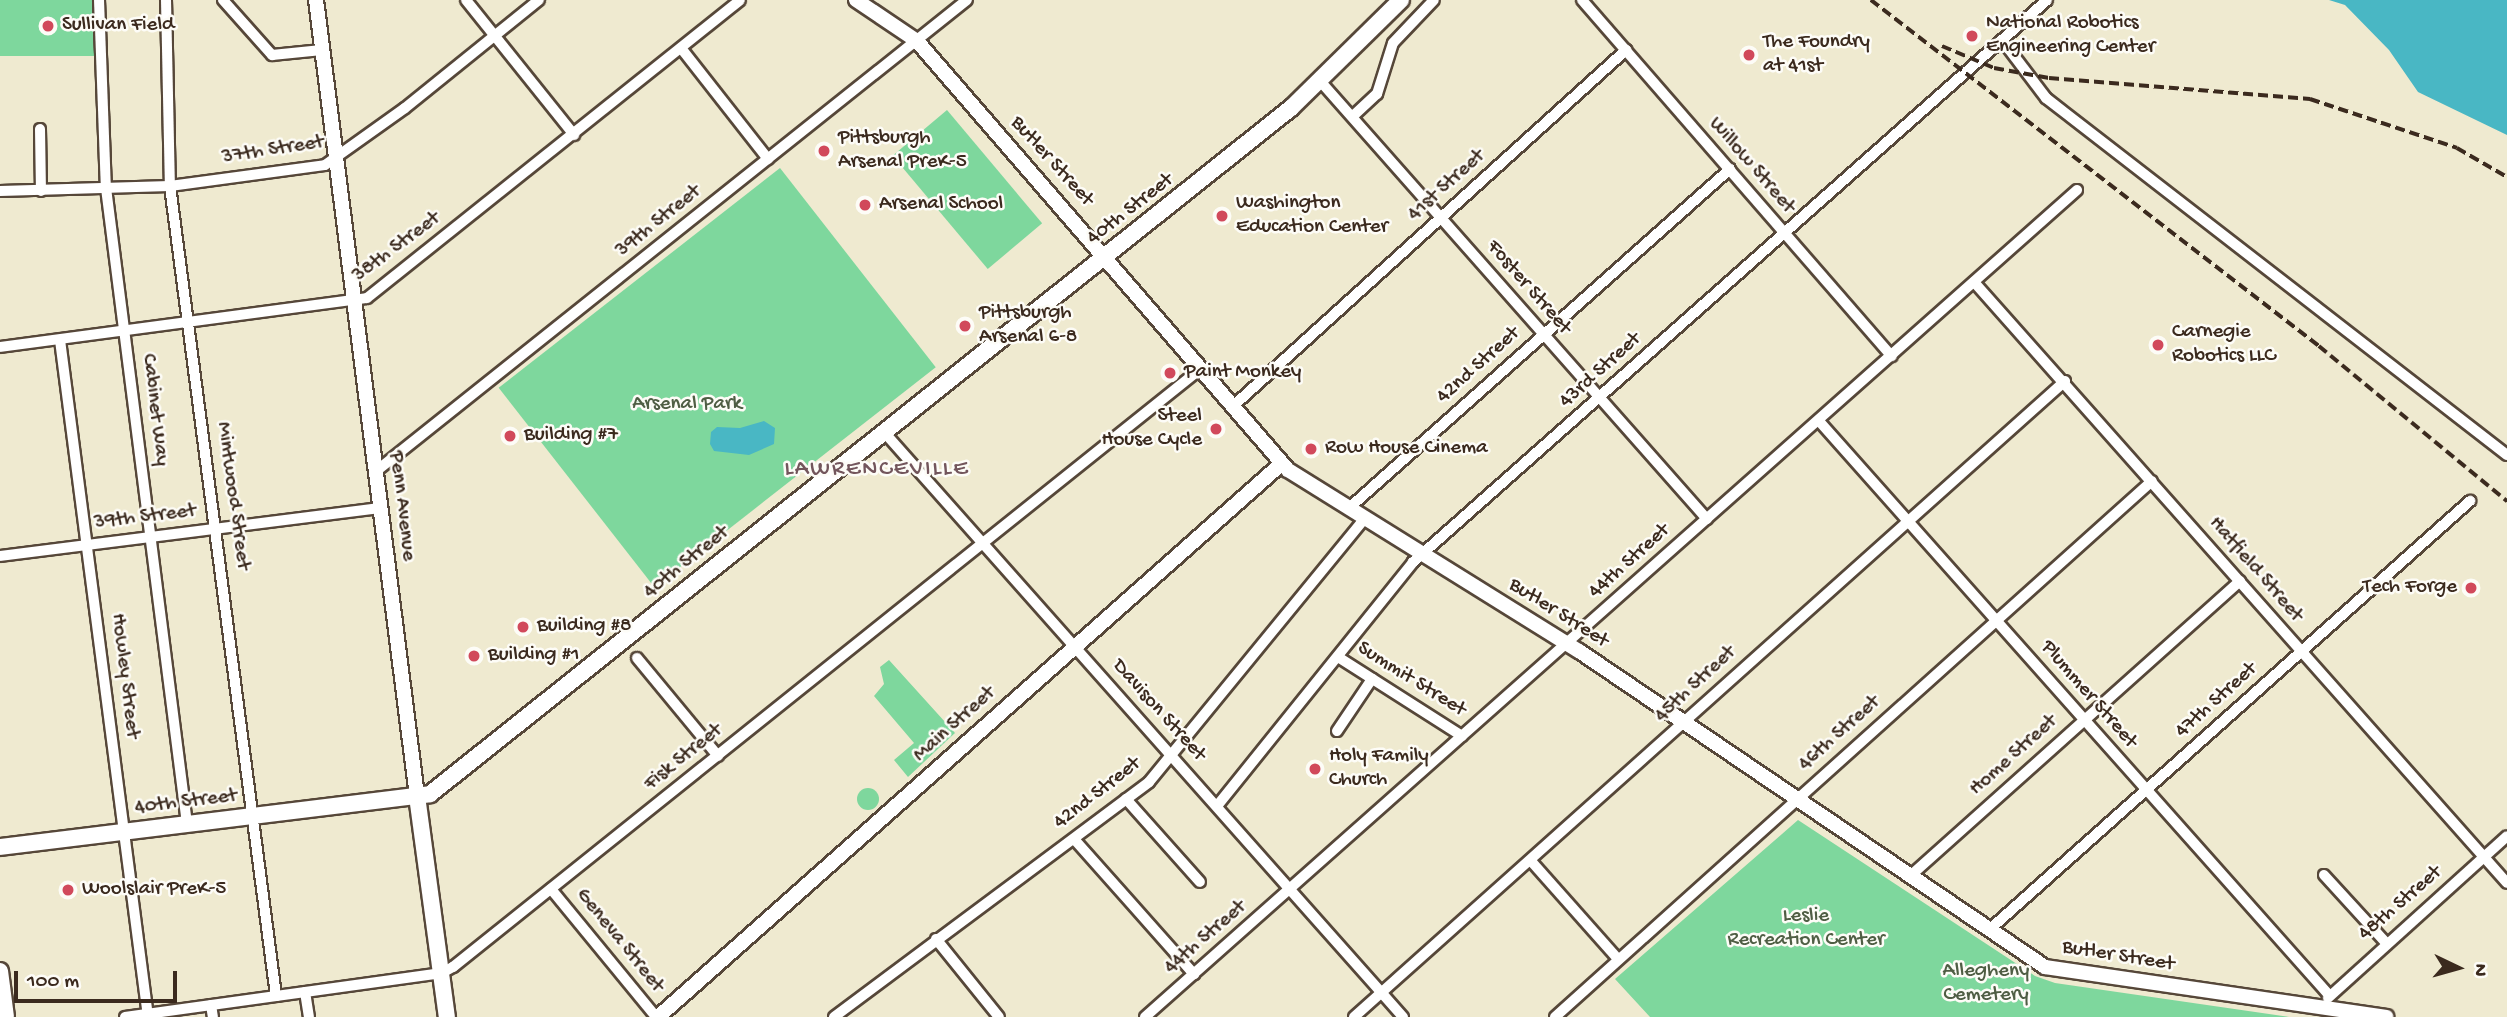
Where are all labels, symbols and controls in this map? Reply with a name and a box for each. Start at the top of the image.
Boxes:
place label: National Robotics Engineering Center [1986,11,2155,61]
place label: Sullivan Field [62,13,174,39]
marker: Sullivan Field [40,18,56,34]
marker: National Robotics Engineering Center [1964,28,1980,44]
place label: The Foundry at 41st [1763,30,1870,80]
marker: The Foundry at 41st [1741,47,1757,63]
street label: Butler Street [1004,112,1098,212]
street label: Willow Street [1702,113,1800,219]
place label: Pittsburgh Arsenal PreK-5 [838,126,967,176]
street label: 37th Street [220,131,326,171]
marker: Pittsburgh Arsenal PreK-5 [816,143,832,159]
street label: 41st Street [1403,145,1491,227]
street label: 40th Street [1083,168,1179,252]
street label: 39th Street [611,180,707,264]
place label: Washington Education Center [1236,191,1388,241]
place label: Arsenal School [879,192,1003,218]
marker: Arsenal School [857,197,873,213]
street label: 38th Street [348,207,446,289]
marker: Washington Education Center [1214,208,1230,224]
street label: Foster Street [1480,236,1576,340]
place label: Pittsburgh Arsenal 6-8 [979,301,1077,351]
marker: Pittsburgh Arsenal 6-8 [957,318,973,334]
place label: Carnegie Robotics LLC [2172,320,2276,370]
street label: 42nd Street [1432,322,1526,410]
street label: 43rd Street [1555,328,1647,414]
marker: Carnegie Robotics LLC [2150,337,2166,353]
street label: Cabinet Way [135,352,173,468]
place label: Paint Monkey [1184,360,1301,386]
marker: Paint Monkey [1162,365,1178,381]
park label: Arsenal Park [632,392,742,418]
place label: Steel House Cycle [1101,404,1202,454]
street label: Mintwood Street [209,420,255,572]
marker: Steel House Cycle [1208,421,1224,437]
place label: Building #7 [524,423,618,449]
marker: Building #7 [502,428,518,444]
place label: Row House Cinema [1325,436,1488,462]
marker: Row House Cinema [1303,441,1319,457]
street label: Penn Avenue [382,450,420,562]
district label: LAWRENCEVILLE [786,456,968,484]
street label: 39th Street [93,499,197,537]
street label: Hatfield Street [2202,512,2308,628]
street label: 44th Street [1584,519,1676,605]
street label: 40th Street [639,521,735,605]
street label: Butler Street [1503,573,1613,655]
place label: Tech Forge [2363,575,2457,601]
marker: Tech Forge [2463,580,2479,596]
street label: Howley Street [104,612,144,740]
place label: Building #8 [537,614,632,640]
marker: Building #8 [515,619,531,635]
street label: Plummer Street [2034,636,2142,754]
street label: Summit Street [1352,637,1470,723]
street label: 45th Street [1650,641,1742,729]
place label: Building #1 [488,643,580,669]
marker: Building #1 [466,648,482,664]
street label: Davison Street [1106,655,1210,767]
street label: 47th Street [2171,658,2263,744]
street label: Main Street [909,682,1001,768]
street label: 46th Street [1794,691,1886,777]
street label: Home Street [1965,710,2063,802]
street label: Fisk Street [640,719,728,797]
place label: Holy Family Church [1329,744,1429,794]
street label: 42nd Street [1049,752,1147,836]
marker: Holy Family Church [1307,761,1323,777]
street label: 40th Street [134,784,238,822]
street label: 48th Street [2354,861,2448,947]
place label: Woolslair PreK-5 [82,877,226,903]
marker: Woolslair PreK-5 [60,882,76,898]
street label: Geneva Street [569,884,669,998]
street label: 44th Street [1160,895,1252,981]
park label: Leslie Recreation Center [1728,904,1884,954]
north arrow [2423,933,2493,1003]
street label: Butler Street [2060,936,2176,978]
scale bar [18,958,180,1002]
park label: Allegheny Cemetery [1943,959,2029,1009]
text: N [2467,963,2491,977]
text: 100 m [27,970,79,995]

